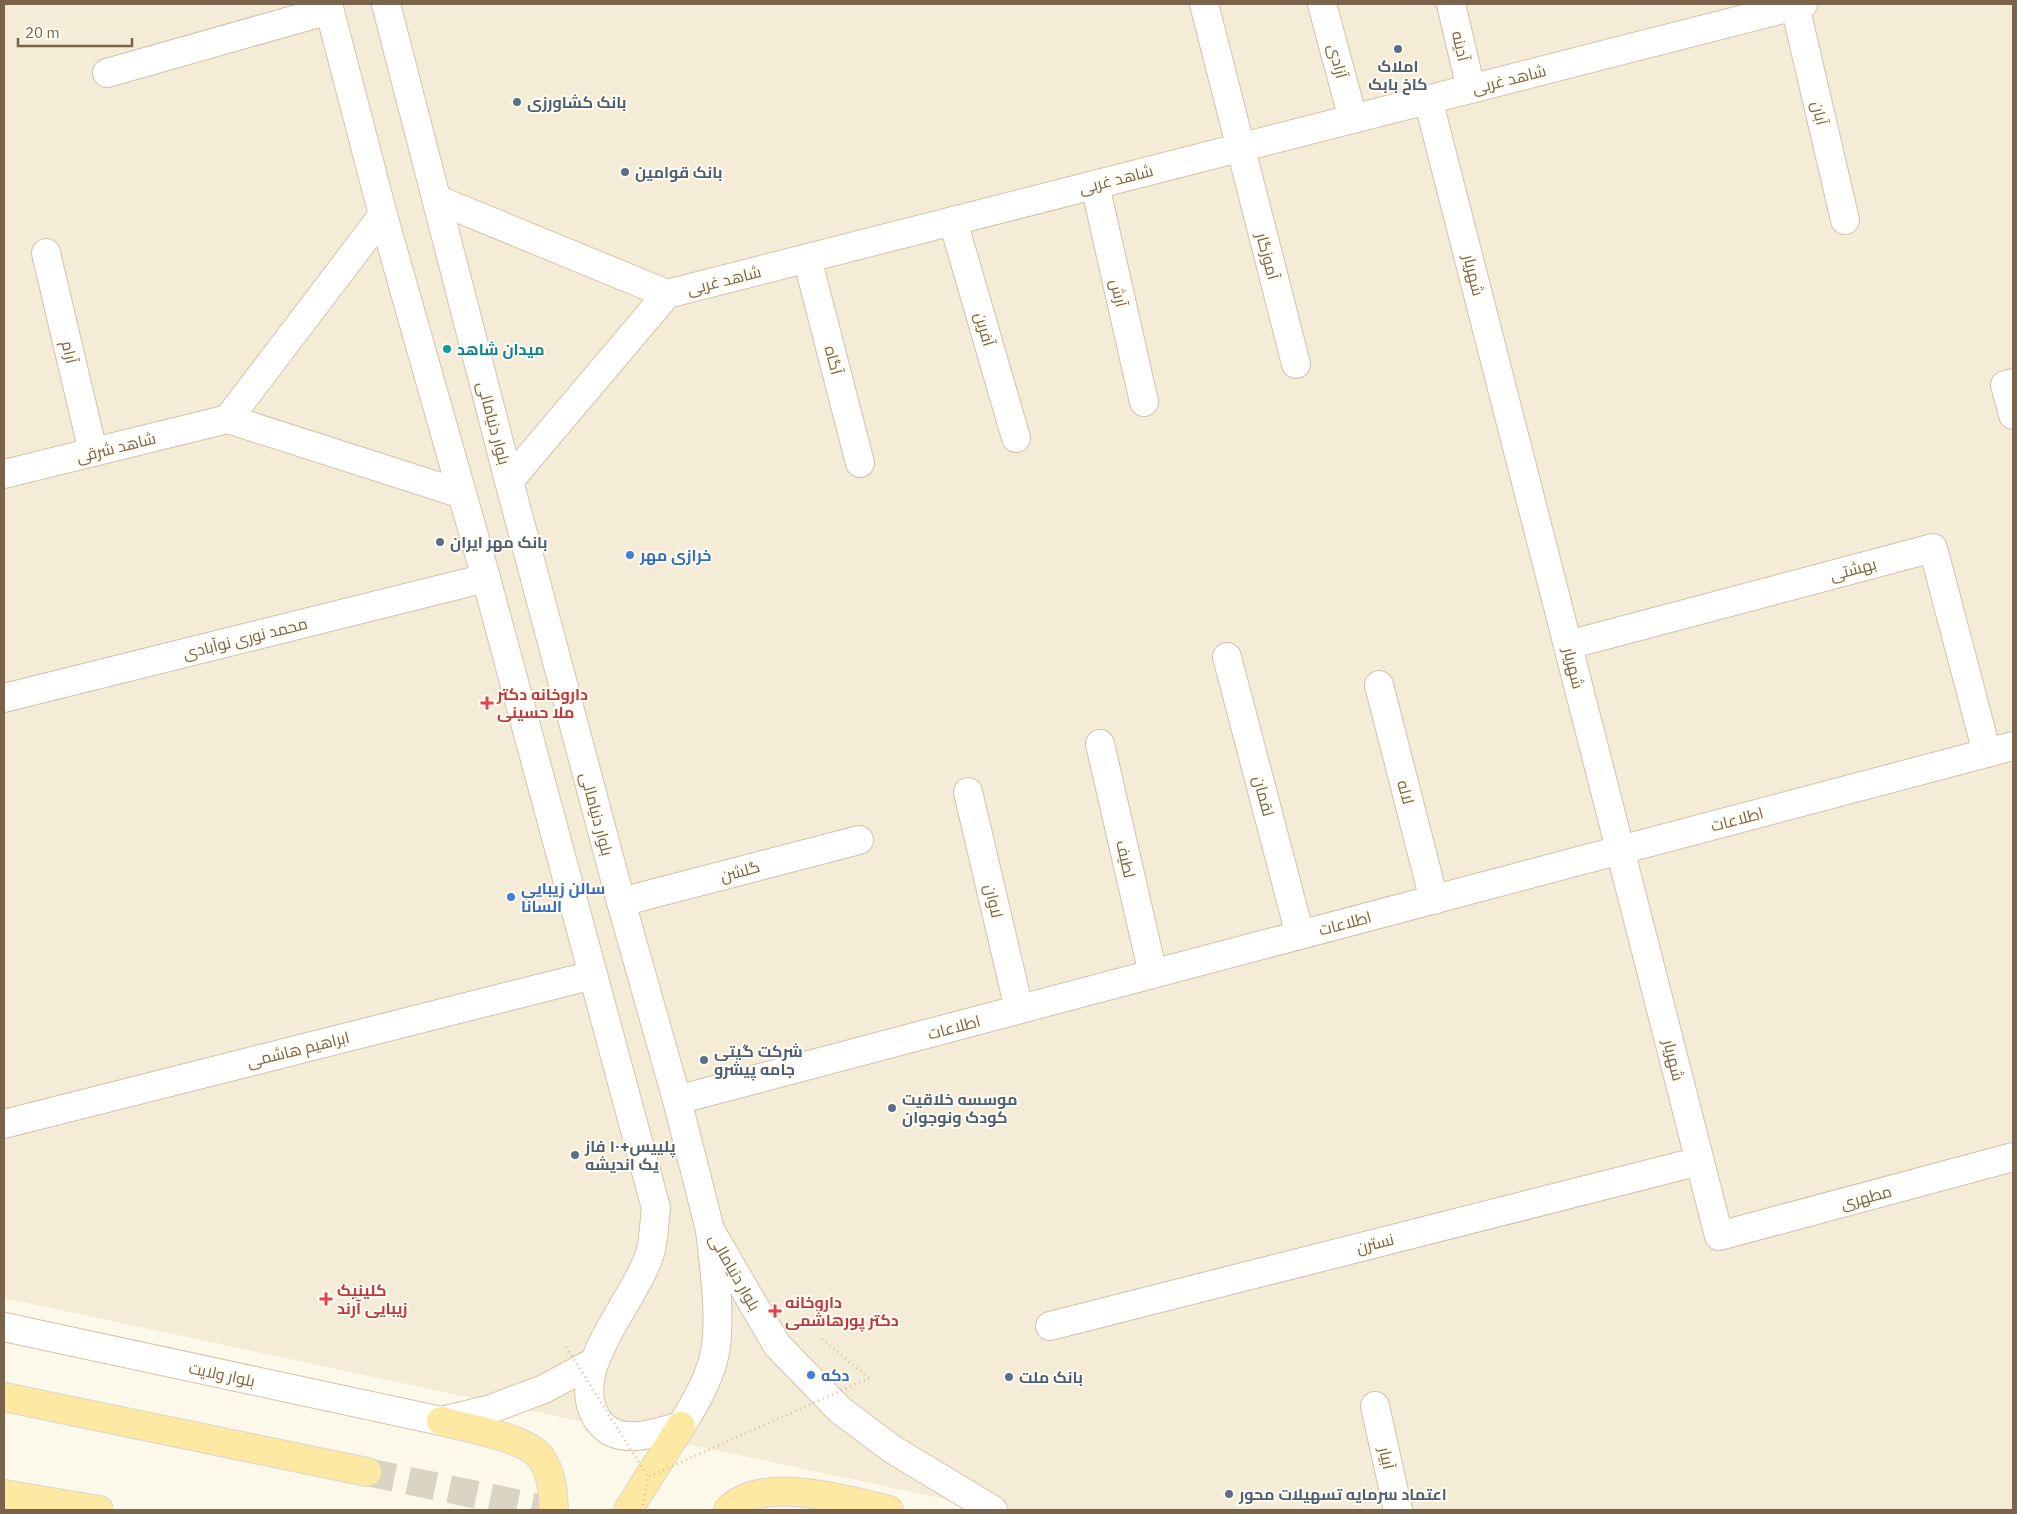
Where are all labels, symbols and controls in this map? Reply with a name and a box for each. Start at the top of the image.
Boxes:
scale bar [18,15,131,47]
text: 20 m [25,23,60,42]
street label: آدینه [1448,29,1474,64]
street label: آزادی [1323,42,1352,81]
marker: املاک کاخ بابک [1392,43,1404,55]
place label: املاک کاخ بابک [1368,56,1428,95]
street label: شاهد غربی [1470,60,1548,99]
place label: بانک کشاورزی [527,92,627,112]
marker: بانک کشاورزی [511,96,523,108]
street label: آبان [1807,99,1833,128]
street label: شاهد غربی [1077,160,1155,199]
place label: بانک قوامین [635,162,723,182]
marker: بانک قوامین [619,166,631,178]
street label: آموزگار [1252,229,1284,282]
street label: شهریار [1458,251,1489,298]
street label: شاهد غربی [685,261,763,300]
street label: آرش [1105,277,1132,310]
street label: آفرین [970,310,1000,349]
street label: آرام [56,339,82,366]
place label: میدان شاهد [457,339,545,359]
marker: میدان شاهد [441,343,453,355]
street label: آگاه [821,343,848,377]
street label: بلوار دنیامالی [472,379,515,467]
street label: شاهد شرقی [74,427,158,468]
place label: بانک مهر ایران [450,532,548,552]
marker: بانک مهر ایران [434,536,446,548]
place label: خرازی مهر [639,545,712,565]
marker: خرازی مهر [624,549,636,561]
street label: بهشتی [1827,553,1879,586]
street label: محمد نوری نوآبادی [181,613,310,664]
street label: شهریار [1558,644,1589,691]
place label: داروخانه دکتر ملا حسینی [496,684,588,722]
marker: داروخانه دکتر ملا حسینی [481,697,493,709]
street label: بلوار دنیامالی [575,770,618,858]
street label: لقمان [1248,774,1279,819]
street label: لاله [1393,778,1419,806]
street label: اطلاعات [1708,802,1766,836]
street label: لطیف [1112,838,1140,880]
street label: گلشن [718,856,762,887]
place label: سالن زيبايي السانا [521,878,605,916]
street label: لاوان [979,882,1008,920]
marker: سالن زيبايي السانا [505,891,517,903]
street label: اطلاعات [1316,906,1374,940]
street label: اطلاعات [925,1010,983,1044]
street label: ابراهیم هاشمی [245,1027,352,1073]
street label: شهریار [1658,1036,1689,1083]
place label: شرکت گیتی جامه پیشرو [714,1041,803,1081]
marker: شرکت گیتی جامه پیشرو [698,1054,710,1066]
place label: موسسه خلاقیت کودک ونوجوان [902,1089,1018,1127]
marker: موسسه خلاقیت کودک ونوجوان [886,1102,898,1114]
place label: پلییس+١٠ فاز یک اندیشه [584,1136,676,1174]
marker: پلییس+١٠ فاز یک اندیشه [569,1149,581,1161]
street label: مطهری [1838,1181,1894,1214]
street label: نسترن [1354,1229,1396,1258]
street label: بلوار دنیامالی [704,1230,765,1315]
place label: کلینیک زیبایی آرند [337,1280,407,1318]
marker: کلینیک زیبایی آرند [319,1292,333,1306]
place label: داروخانه دکتر پورهاشمی [785,1292,899,1332]
marker: داروخانه دکتر پورهاشمی [769,1305,781,1317]
street label: بلوار ولایت [187,1357,257,1391]
place label: دکه [821,1365,849,1385]
place label: بانک ملت [1019,1367,1083,1387]
marker: دکه [805,1369,817,1381]
marker: بانک ملت [1003,1371,1015,1383]
street label: آبیار [1375,1444,1399,1472]
place label: اعتماد سرمایه تسهیلات محور [1238,1484,1447,1504]
marker: اعتماد سرمایه تسهیلات محور [1223,1488,1235,1500]

